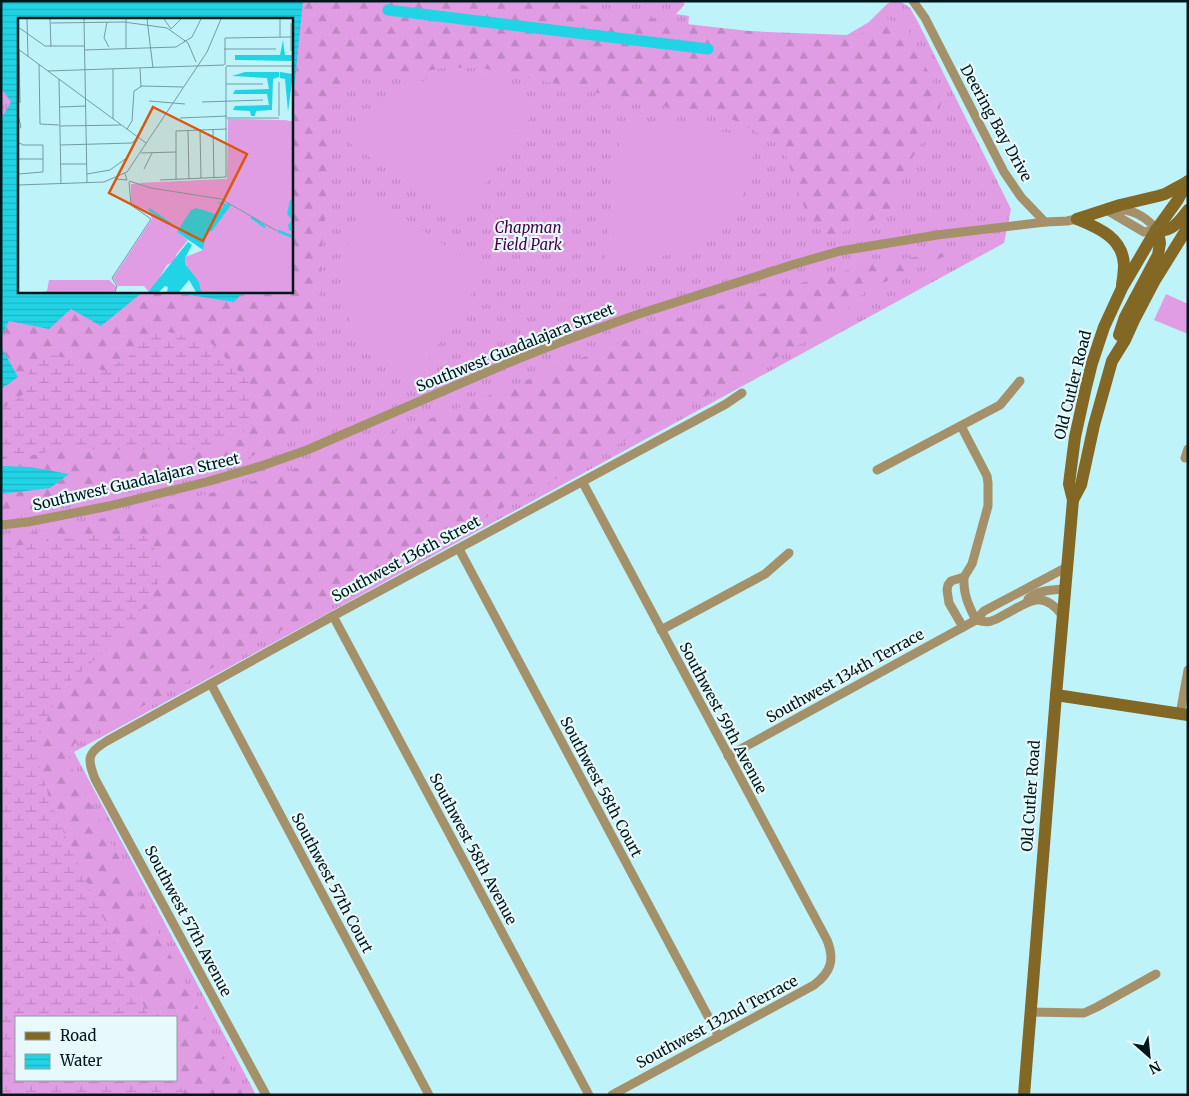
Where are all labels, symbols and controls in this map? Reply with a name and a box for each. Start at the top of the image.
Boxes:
inset map [18,18,292,292]
street label: Deering Bay Drive [956,61,1037,185]
park label: Chapman Field Park [493,218,563,254]
street label: Southwest Guadalajara Street [413,299,617,396]
street label: Old Cutler Road [1050,328,1095,441]
street label: Southwest Guadalajara Street [31,448,241,515]
street label: Southwest 136th Street [328,511,483,606]
street label: Southwest 134th Terrace [763,624,927,727]
street label: Southwest 59th Avenue [675,639,772,797]
street label: Southwest 58th Court [556,713,647,861]
street label: Old Cutler Road [1017,740,1044,852]
street label: Southwest 58th Avenue [425,770,522,928]
street label: Southwest 57th Court [287,810,377,956]
street label: Southwest 57th Avenue [141,842,236,1000]
street label: Southwest 132nd Terrace [633,971,801,1072]
legend [15,1016,178,1081]
text: Road [60,1026,96,1045]
north arrow [1124,1031,1174,1081]
text: Water [59,1051,103,1070]
text: N [1146,1057,1164,1078]

